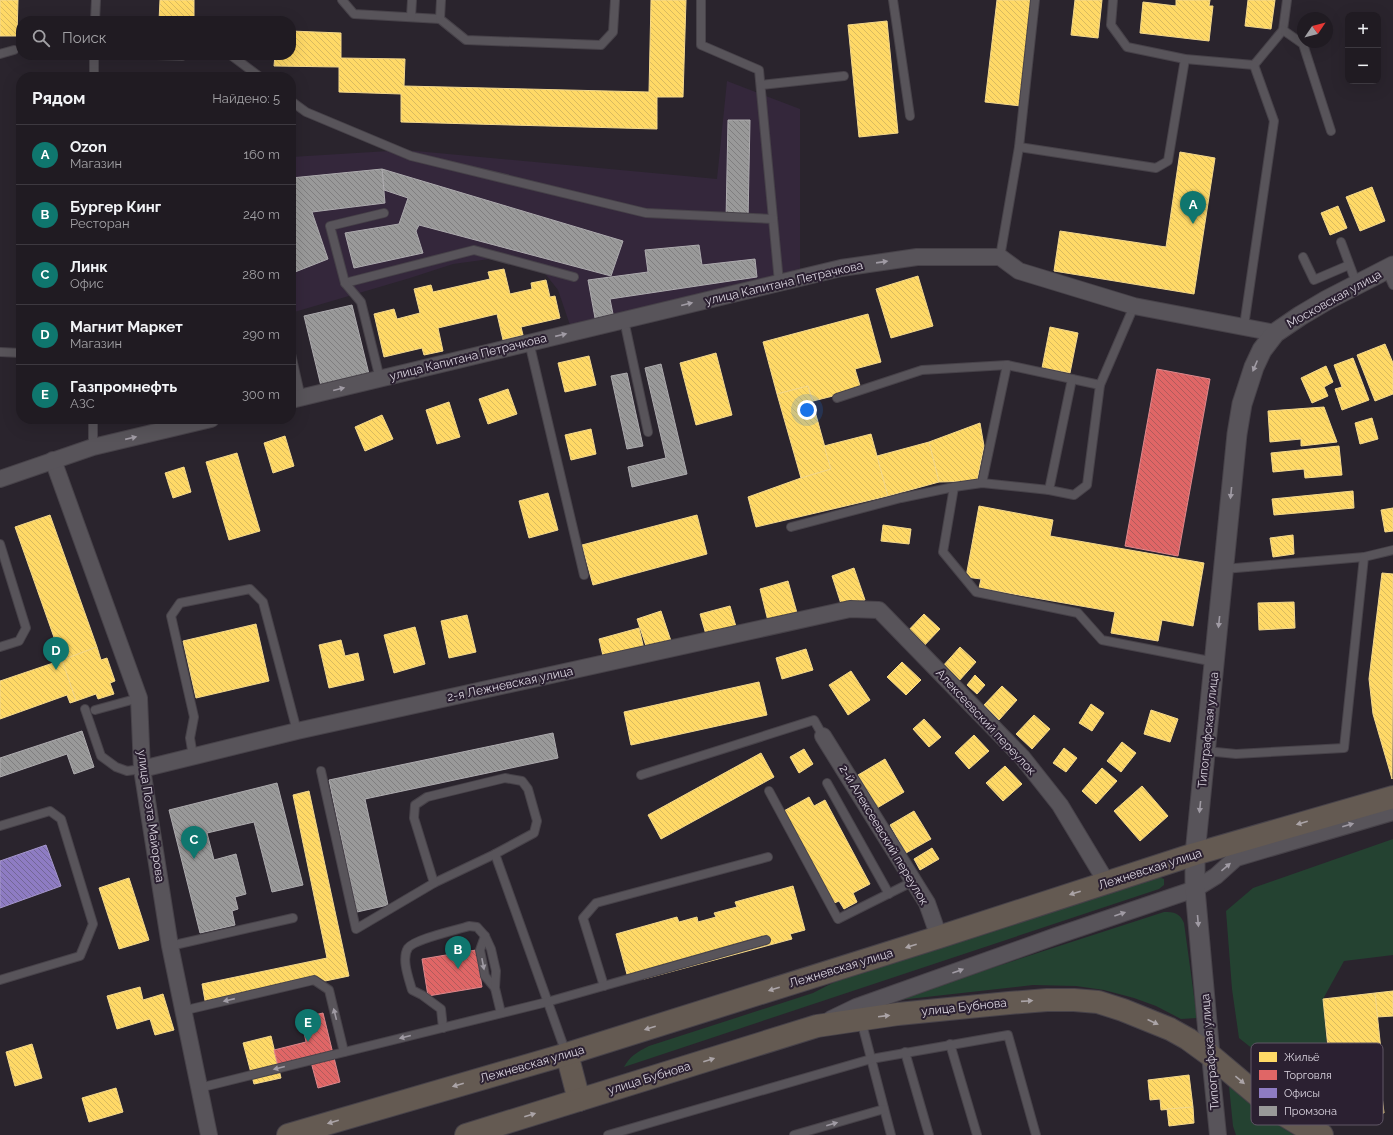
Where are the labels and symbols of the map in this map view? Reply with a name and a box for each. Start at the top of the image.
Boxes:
north arrow [1297,12,1333,48]
pin: A [1180,191,1206,224]
street label: улица Капитана Петрачкова [704,258,864,308]
one-way arrow [876,259,888,265]
street label: Московская улица [1284,267,1384,331]
one-way arrow [681,301,693,307]
street label: улица Капитана Петрачкова [388,331,548,383]
one-way arrow [554,331,567,337]
one-way arrow [1252,360,1258,371]
one-way arrow [333,385,345,391]
your location [797,400,817,420]
one-way arrow [125,434,138,440]
one-way arrow [1228,487,1235,499]
one-way arrow [1215,616,1222,628]
pin: D [43,637,69,670]
street label: 2-я Лежневская улица [446,664,574,704]
street label: Алексеевский переулок [933,666,1039,778]
street label: Типографская улица [1195,671,1221,789]
street label: улица Поэта Майорова [135,749,167,883]
street label: 2-й Алексеевский переулок [837,762,931,908]
one-way arrow [1197,801,1203,813]
one-way arrow [1296,820,1308,826]
one-way arrow [1343,822,1355,828]
pin: C [181,826,207,859]
street label: Лежневская улица [1097,846,1203,892]
one-way arrow [1221,862,1232,871]
one-way arrow [1068,890,1080,896]
one-way arrow [1115,911,1127,917]
one-way arrow [1194,914,1201,927]
pin: B [445,936,471,969]
one-way arrow [905,943,917,949]
street label: Лежневская улица [787,946,895,990]
one-way arrow [480,957,486,970]
one-way arrow [952,968,964,974]
one-way arrow [767,986,779,992]
street label: Типографская улица [1198,993,1222,1111]
street label: улица Бубнова [921,996,1007,1018]
one-way arrow [223,998,235,1004]
one-way arrow [1021,998,1033,1005]
one-way arrow [331,1008,337,1020]
pin: E [295,1009,321,1042]
one-way arrow [878,1013,890,1019]
one-way arrow [1148,1019,1160,1025]
one-way arrow [643,1025,655,1031]
one-way arrow [399,1034,411,1040]
street label: Лежневская улица [478,1042,586,1086]
legend [1251,1043,1383,1125]
text: Жильё [1284,1051,1320,1064]
one-way arrow [704,1057,716,1063]
street label: улица Бубнова [606,1059,692,1097]
one-way arrow [273,1065,285,1071]
text: Торговля [1284,1069,1332,1082]
one-way arrow [1235,1076,1245,1085]
one-way arrow [452,1082,464,1088]
text: Офисы [1284,1087,1320,1100]
text: Промзона [1284,1105,1337,1118]
one-way arrow [524,1112,536,1118]
one-way arrow [327,1119,339,1125]
one-way arrow [826,1121,838,1127]

